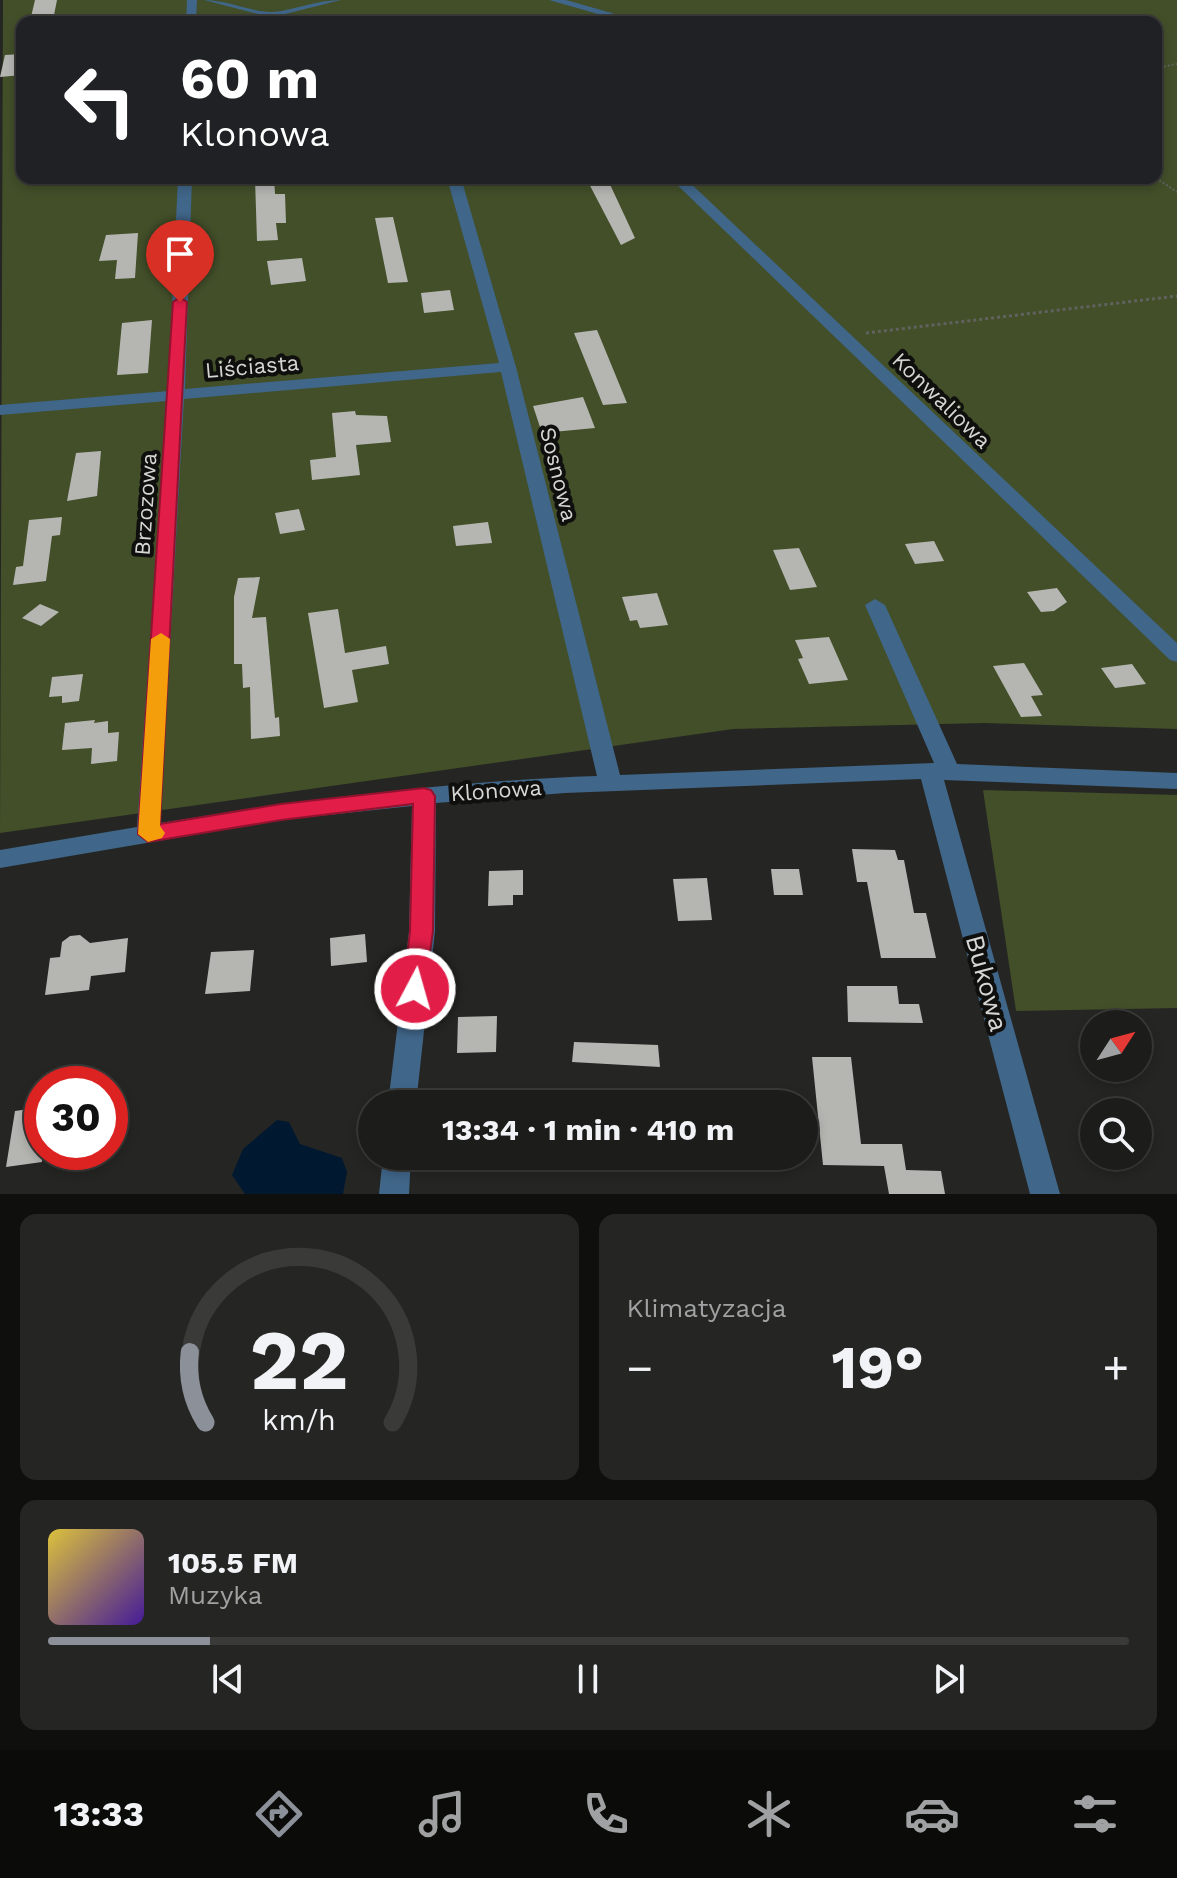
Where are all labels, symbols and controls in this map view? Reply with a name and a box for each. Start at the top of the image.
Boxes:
text: 60 m [180,46,319,112]
icon: left [48,48,152,152]
text: Klonowa [180,113,330,155]
pin [146,220,214,302]
icon: arrive [158,232,202,276]
street label: Konwaliowa [887,347,996,453]
street label: Liściasta [204,350,300,383]
street label: Sosnowa [535,425,582,524]
street label: Brzozowa [129,452,162,556]
street label: Klonowa [450,775,543,806]
street label: Bukowa [960,931,1014,1035]
position arrow [373,947,457,1031]
north arrow [1080,1010,1152,1082]
map controls [1080,1010,1152,1170]
speed limit sign: 30 [24,1066,128,1170]
button: search [1080,1098,1152,1170]
text: 13:34 · 1 min · 410 m [442,1112,734,1147]
text: Klimatyzacja [627,1293,787,1323]
text: 22 [250,1312,349,1409]
text: 19° [831,1332,924,1403]
text: − [627,1342,653,1394]
text: + [1102,1342,1129,1394]
text: km/h [262,1403,336,1437]
text: 105.5 FM [168,1545,298,1580]
text: Muzyka [168,1580,263,1610]
icon: previous [206,1657,250,1701]
icon: pause [566,1657,610,1701]
icon: next [927,1657,971,1701]
icon: directions [251,1786,307,1842]
icon: music [414,1786,470,1842]
icon: phone [578,1786,634,1842]
icon: climate [741,1786,797,1842]
icon: car [904,1786,960,1842]
icon: filters [1067,1786,1123,1842]
text: 13:33 [54,1793,144,1835]

